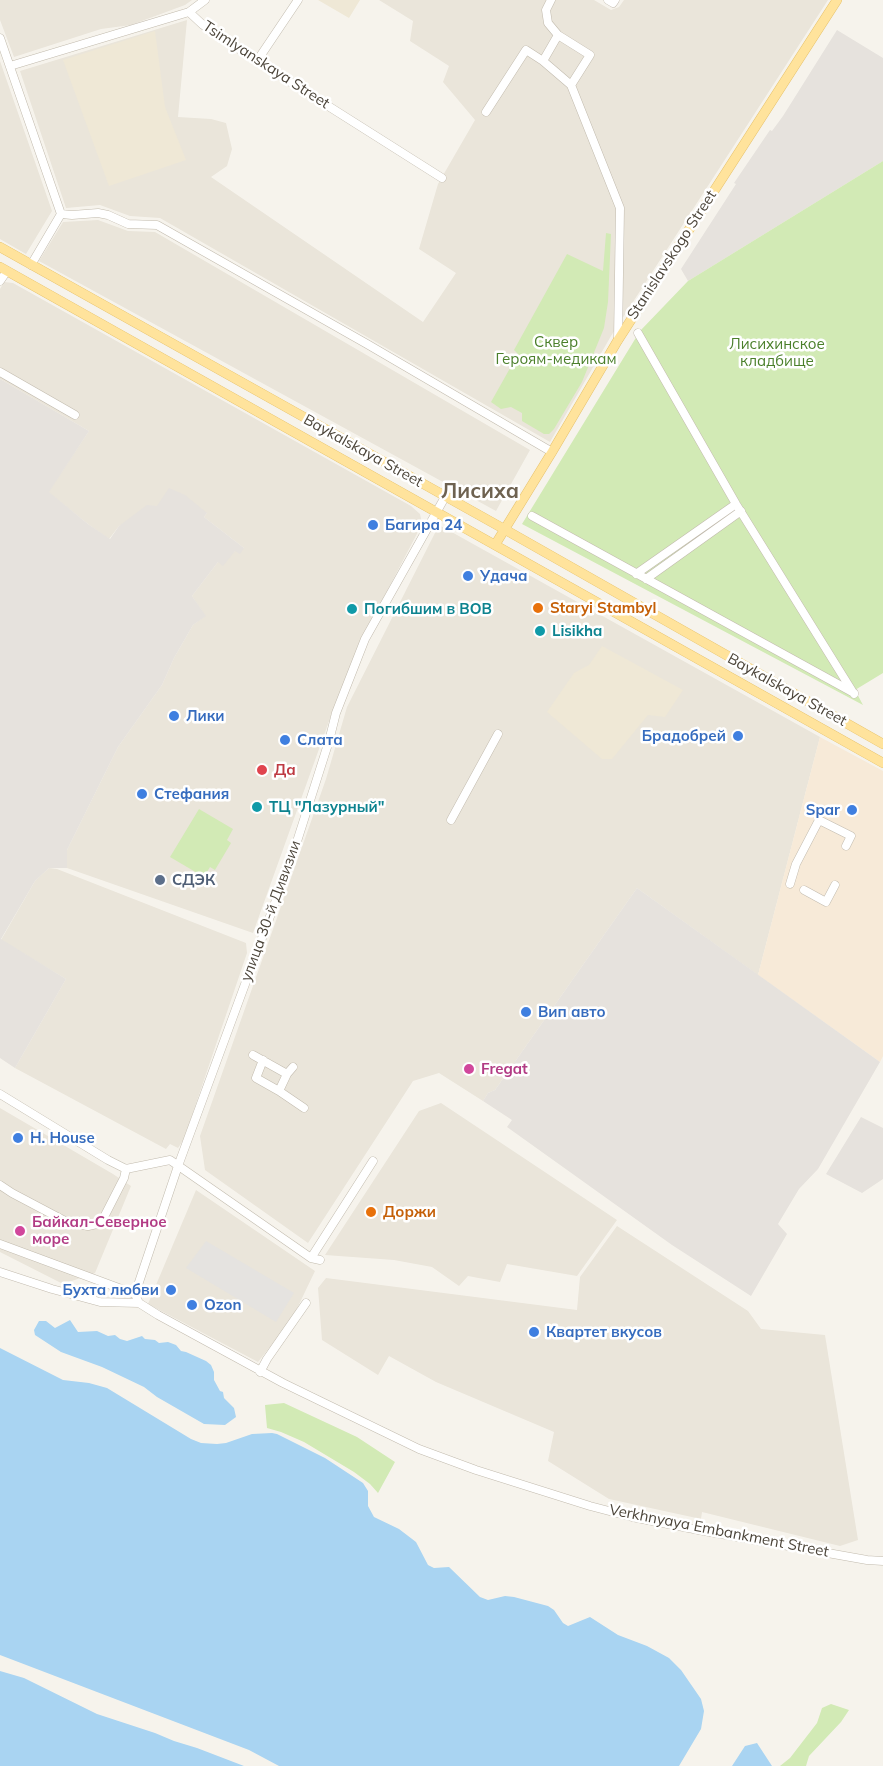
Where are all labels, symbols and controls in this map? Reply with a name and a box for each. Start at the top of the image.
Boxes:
street label: Tsimlyanskaya Street [199,17,333,113]
street label: Stanislavskogo Street [624,187,720,323]
park label: Сквер Героям-медикам [495,333,617,368]
park label: Лисихинское кладбище [729,335,825,370]
street label: Baykalskaya Street [300,411,426,491]
district label: Лисиха [441,479,519,505]
place label: Багира 24 [385,516,462,534]
marker: Багира 24 [366,518,380,532]
place label: Удача [480,567,527,585]
marker: Удача [461,569,475,583]
place label: Staryi Stambyl [550,599,656,617]
place label: Погибшим в ВОВ [364,600,492,618]
marker: Staryi Stambyl [531,601,545,615]
marker: Погибшим в ВОВ [345,602,359,616]
place label: Lisikha [552,622,602,640]
marker: Lisikha [533,624,547,638]
street label: Baykalskaya Street [724,650,850,730]
place label: Лики [186,707,225,725]
marker: Лики [167,709,181,723]
place label: Брадобрей [642,727,726,745]
marker: Брадобрей [731,729,745,743]
place label: Слата [297,731,343,749]
marker: Слата [278,733,292,747]
place label: Да [274,761,296,779]
marker: Да [255,763,269,777]
place label: Стефания [154,785,229,803]
marker: Стефания [135,787,149,801]
place label: ТЦ "Лазурный" [269,798,385,816]
marker: ТЦ "Лазурный" [250,800,264,814]
place label: Spar [806,801,840,819]
marker: Spar [845,803,859,817]
street label: улица 30-й Дивизии [237,838,305,984]
place label: СДЭК [172,871,215,889]
marker: СДЭК [153,873,167,887]
place label: Вип авто [538,1003,606,1021]
marker: Вип авто [519,1005,533,1019]
place label: Fregat [481,1060,528,1078]
marker: Fregat [462,1062,476,1076]
place label: H. House [30,1129,95,1147]
marker: H. House [11,1131,25,1145]
place label: Доржи [383,1203,436,1221]
marker: Доржи [364,1205,378,1219]
place label: Байкал-Северное море [32,1213,167,1248]
marker: Байкал-Северное море [13,1224,27,1238]
place label: Бухта любви [62,1281,159,1299]
marker: Бухта любви [164,1283,178,1297]
place label: Ozon [204,1296,241,1314]
marker: Ozon [185,1298,199,1312]
place label: Квартет вкусов [546,1323,662,1341]
marker: Квартет вкусов [527,1325,541,1339]
street label: Verkhnyaya Embankment Street [608,1501,830,1561]

